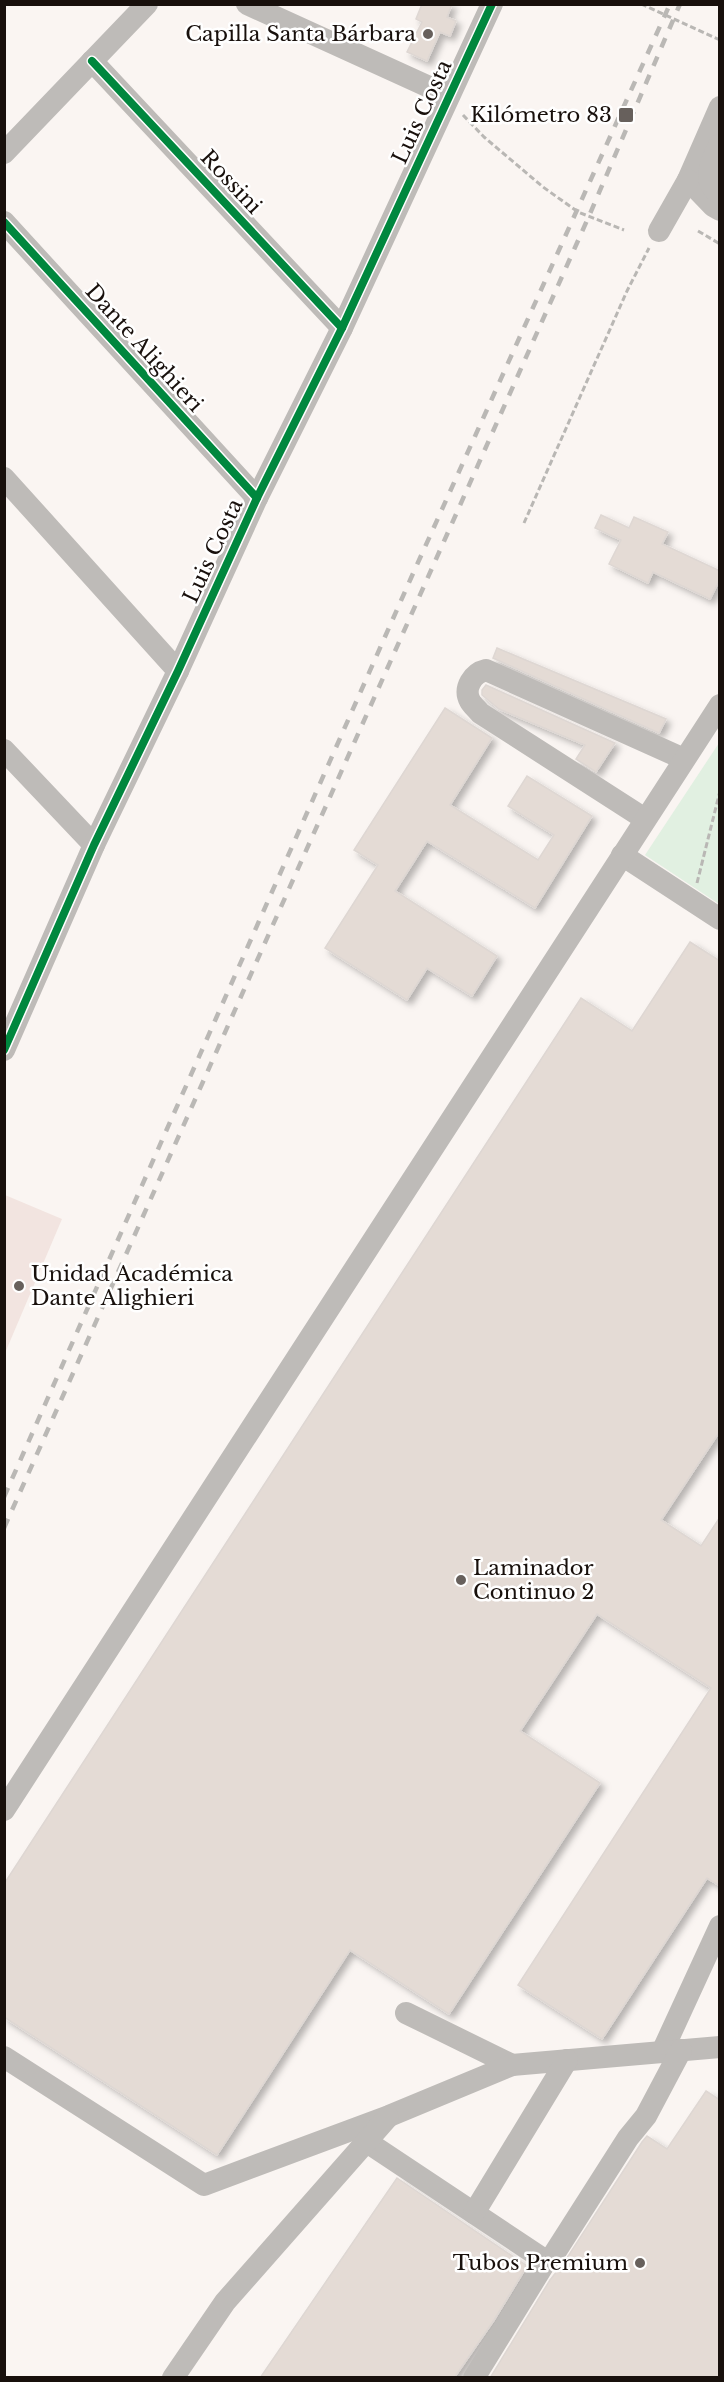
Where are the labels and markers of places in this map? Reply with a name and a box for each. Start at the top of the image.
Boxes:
place label: Capilla Santa Bárbara [185,21,416,47]
marker: Capilla Santa Bárbara [421,27,435,41]
place label: Kilómetro 83 [470,102,612,128]
marker: Kilómetro 83 [617,106,635,124]
place label: Unidad Académica Dante Alighieri [31,1261,233,1311]
marker: Unidad Académica Dante Alighieri [12,1279,26,1293]
place label: Laminador Continuo 2 [473,1555,594,1605]
marker: Laminador Continuo 2 [454,1573,468,1587]
place label: Tubos Premium [453,2250,628,2276]
marker: Tubos Premium [633,2256,647,2270]

